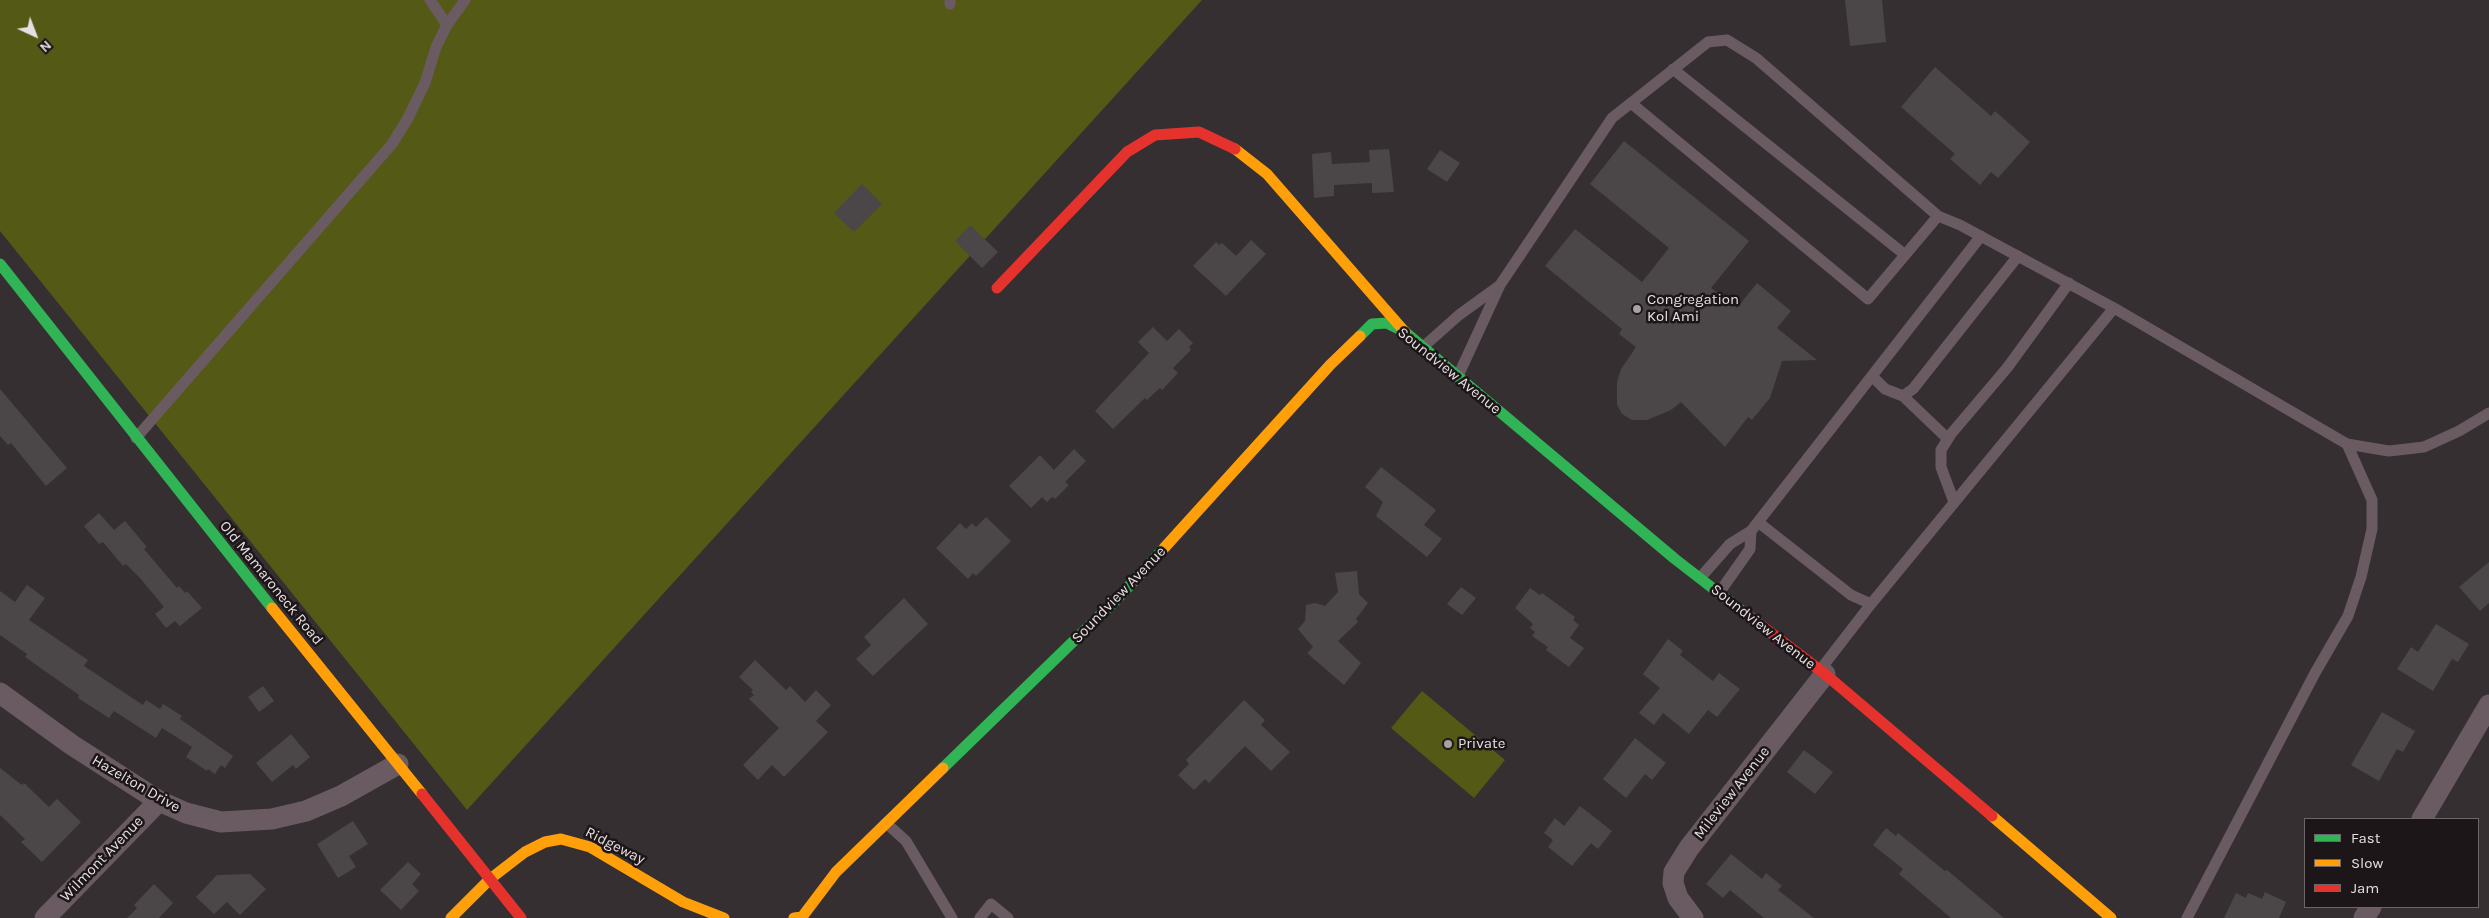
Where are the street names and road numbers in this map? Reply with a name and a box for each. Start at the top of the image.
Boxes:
street label: Soundview Avenue [1394,324,1504,418]
street label: Old Mamaroneck Road [215,517,327,649]
street label: Soundview Avenue [1068,543,1170,647]
street label: Soundview Avenue [1707,581,1819,673]
street label: Mileview Avenue [1690,743,1774,843]
street label: Hazelton Drive [89,752,183,816]
street label: Wilmont Avenue [57,812,147,906]
street label: Ridgeway [582,823,648,869]

